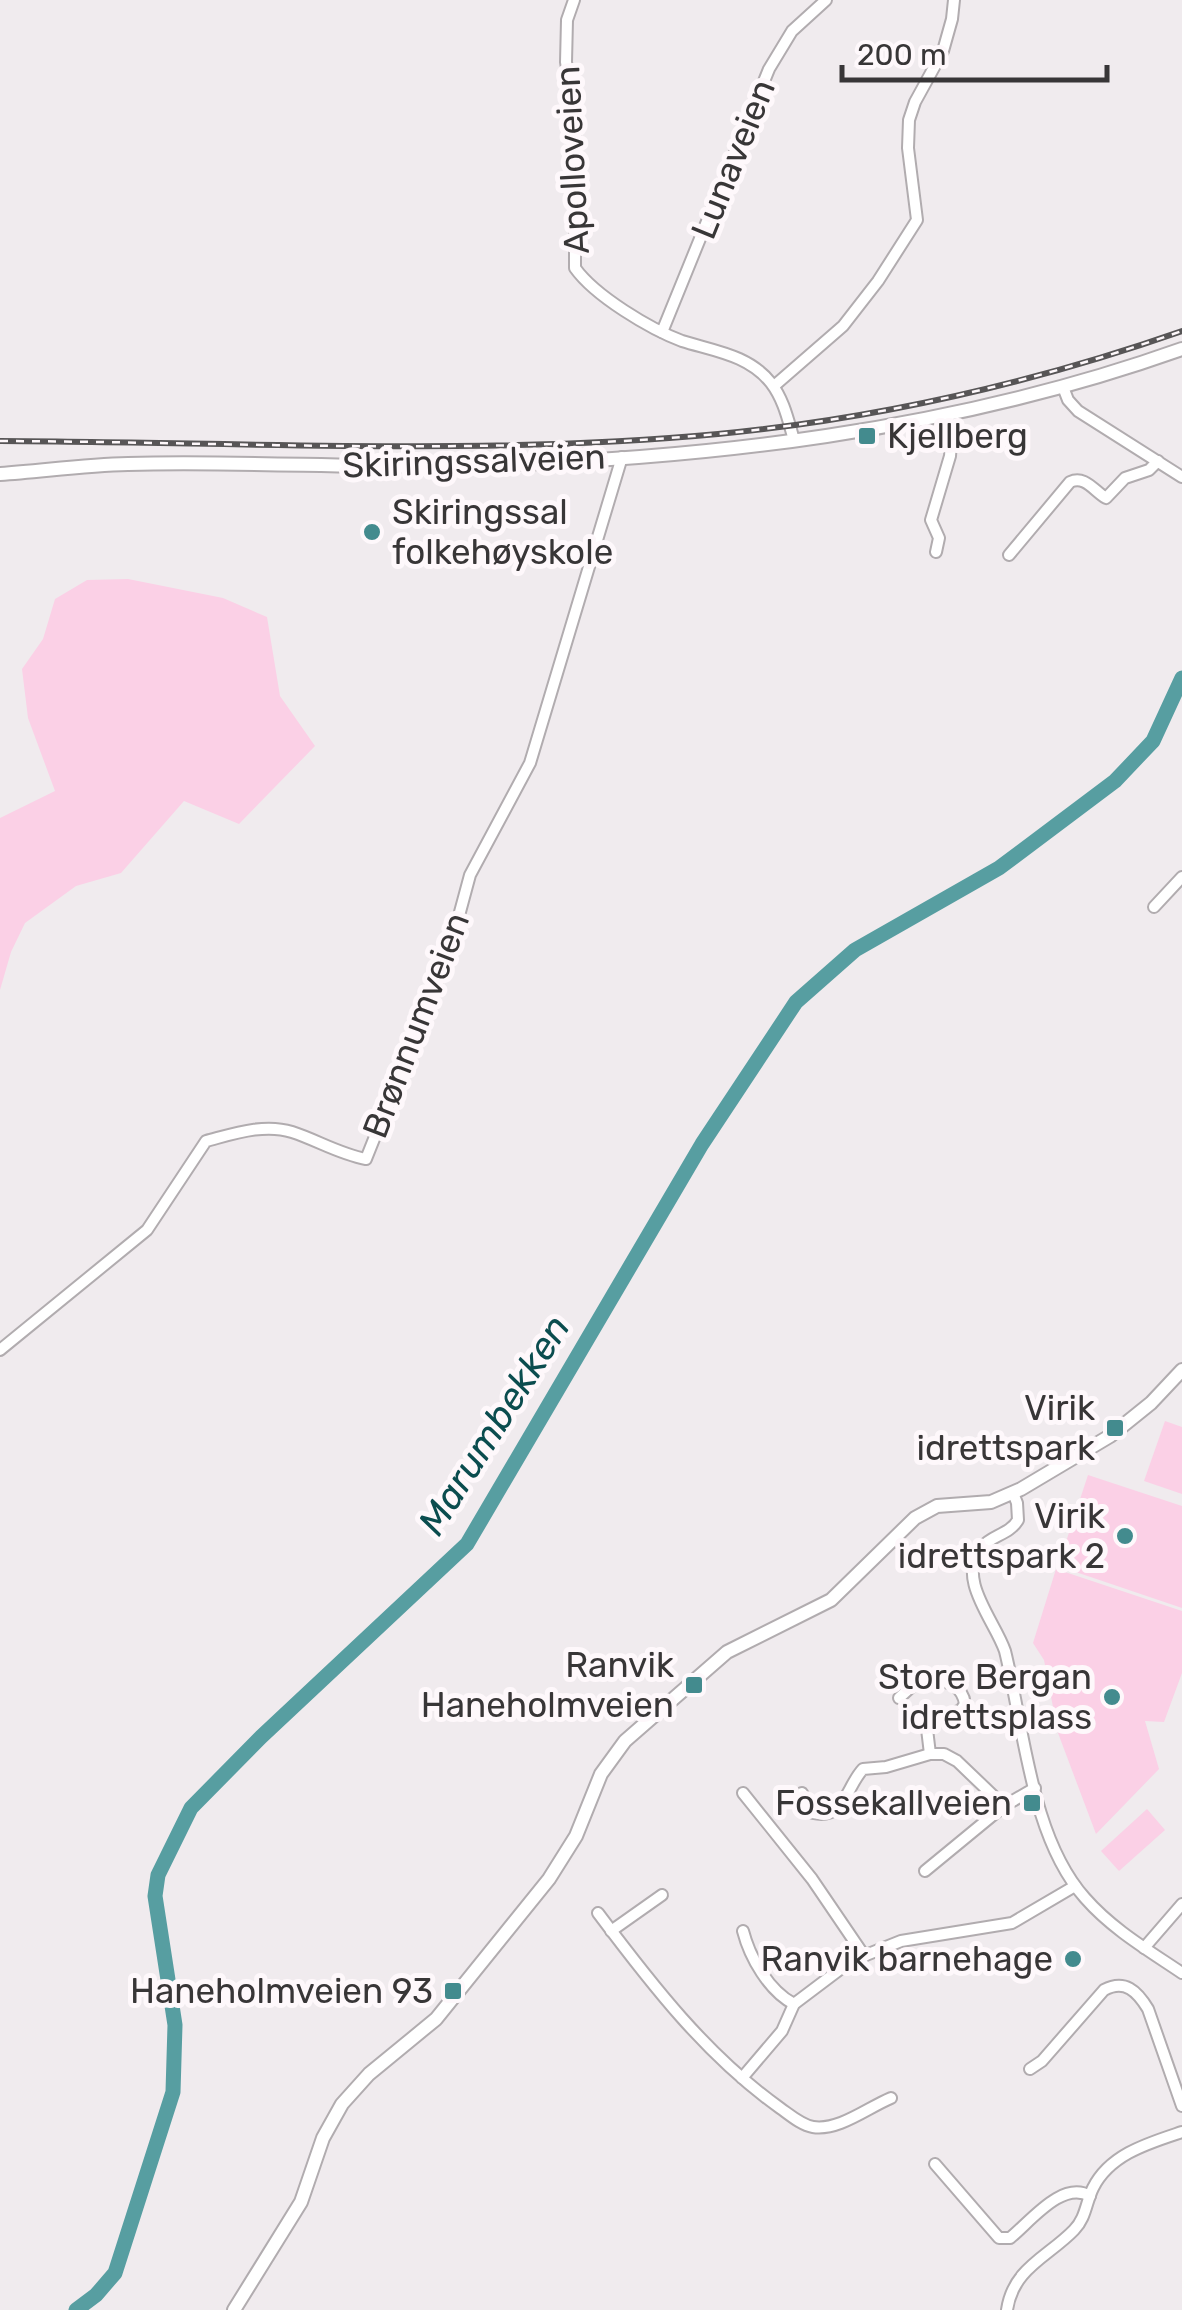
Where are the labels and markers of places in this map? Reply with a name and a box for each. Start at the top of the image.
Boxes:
place label: Kjellberg [887,415,1028,457]
marker: Kjellberg [856,425,878,447]
place label: Skiringssal folkehøyskole [392,491,613,573]
marker: Skiringssal folkehøyskole [361,521,383,543]
place label: Virik idrettspark [916,1387,1095,1469]
marker: Virik idrettspark [1104,1417,1126,1439]
place label: Virik idrettspark 2 [898,1495,1105,1577]
marker: Virik idrettspark 2 [1114,1525,1136,1547]
place label: Ranvik Haneholmveien [421,1644,674,1726]
place label: Store Bergan idrettsplass [878,1656,1092,1738]
marker: Ranvik Haneholmveien [683,1674,705,1696]
marker: Store Bergan idrettsplass [1101,1686,1123,1708]
place label: Fossekallveien [775,1782,1012,1824]
marker: Fossekallveien [1021,1792,1043,1814]
place label: Ranvik barnehage [761,1938,1053,1980]
marker: Ranvik barnehage [1062,1948,1084,1970]
place label: Haneholmveien 93 [130,1970,433,2012]
marker: Haneholmveien 93 [442,1980,464,2002]

